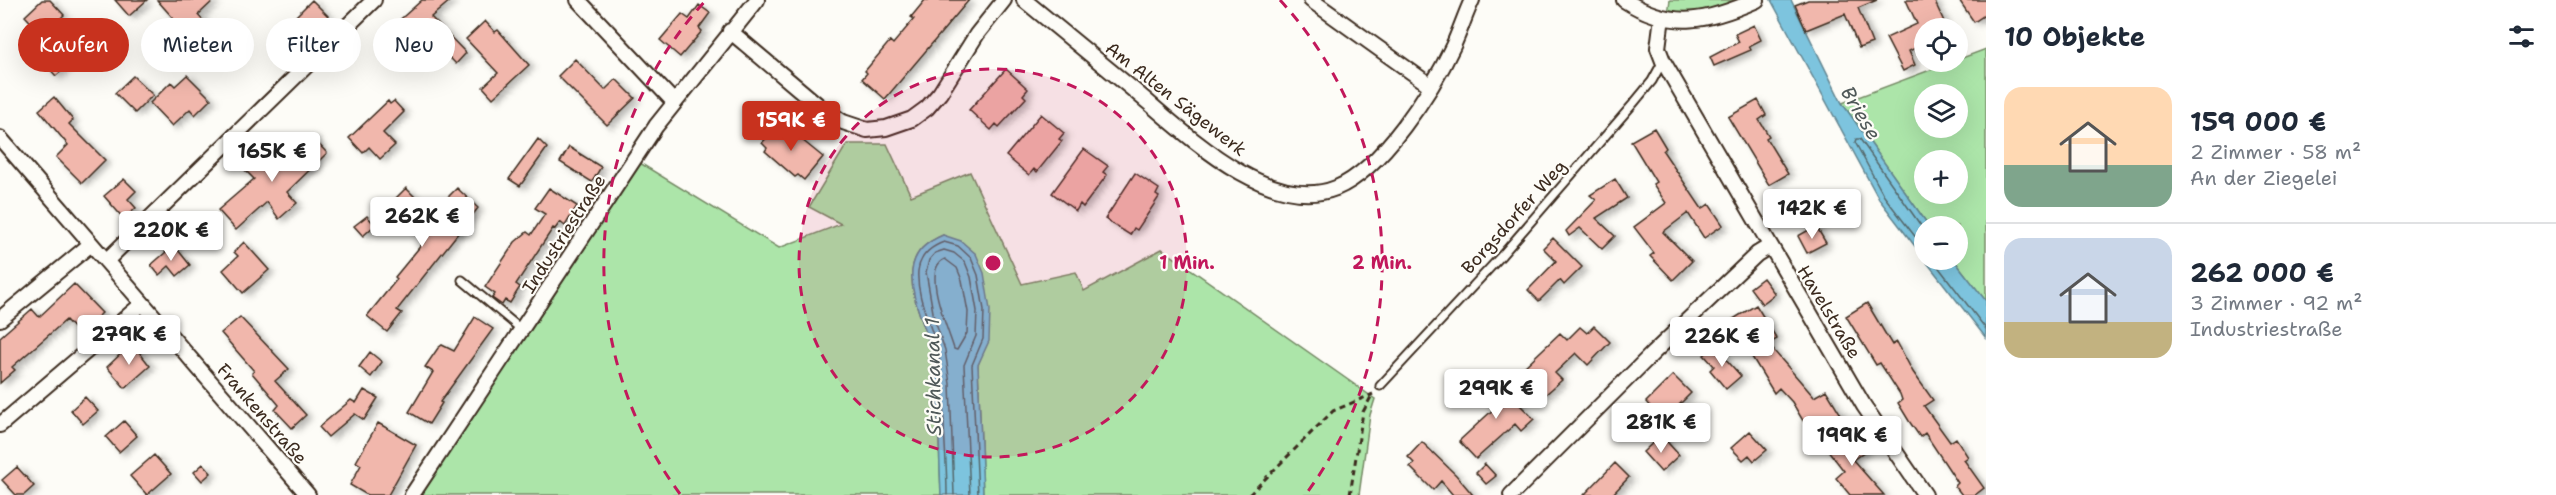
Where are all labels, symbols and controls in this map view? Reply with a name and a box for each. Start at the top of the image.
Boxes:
chip: Kaufen [18,18,129,72]
chip: Mieten [141,18,254,72]
chip: Filter [266,18,361,72]
chip: Neu [373,18,455,72]
map controls [1914,18,1968,270]
button: locate [1914,18,1968,72]
text: 10 Objekte [2004,19,2145,54]
icon: filters [2505,20,2538,53]
street label: Am Alten Sägewerk [1101,36,1251,162]
water label: Briese [1835,81,1887,145]
button: layers [1914,84,1968,138]
pin: 159K € [742,101,840,152]
text: 159 000 € [2190,104,2326,139]
text: 159K € [756,107,826,133]
icon: home [2052,111,2124,183]
pin: 165K € [223,132,321,183]
text: 165K € [237,138,307,164]
text: 2 Zimmer · 58 m² [2190,139,2361,165]
button: + [1914,150,1968,204]
street label: Borgsdorfer Weg [1456,155,1572,279]
text: An der Ziegelei [2190,165,2338,191]
street label: Industriestraße [517,170,611,298]
pin: 142K € [1763,189,1861,240]
text: 142K € [1777,195,1847,221]
pin: 262K € [373,197,471,248]
text: 262K € [384,203,460,229]
pin: 220K € [122,211,220,262]
button: − [1914,216,1968,270]
text: 220K € [133,217,209,243]
text: 1 Min. [1159,251,1215,275]
text: 2 Min. [1352,251,1412,275]
centre of rings [983,253,1003,273]
text: 262 000 € [2190,255,2334,290]
street label: Havelstraße [1792,261,1866,363]
icon: home [2052,262,2124,334]
text: 3 Zimmer · 92 m² [2190,290,2362,316]
pin: 279K € [80,315,178,366]
text: Industriestraße [2190,316,2343,342]
water label: Stichkanal 1 [919,317,947,436]
pin: 226K € [1673,317,1771,368]
text: 279K € [91,321,167,347]
text: 226K € [1684,323,1760,349]
street label: Frankenstraße [212,359,312,469]
pin: 299K € [1447,369,1545,420]
text: 299K € [1458,375,1534,401]
pin: 281K € [1612,403,1710,454]
text: 281K € [1625,409,1697,435]
pin: 199K € [1803,416,1901,467]
text: 199K € [1816,422,1888,448]

